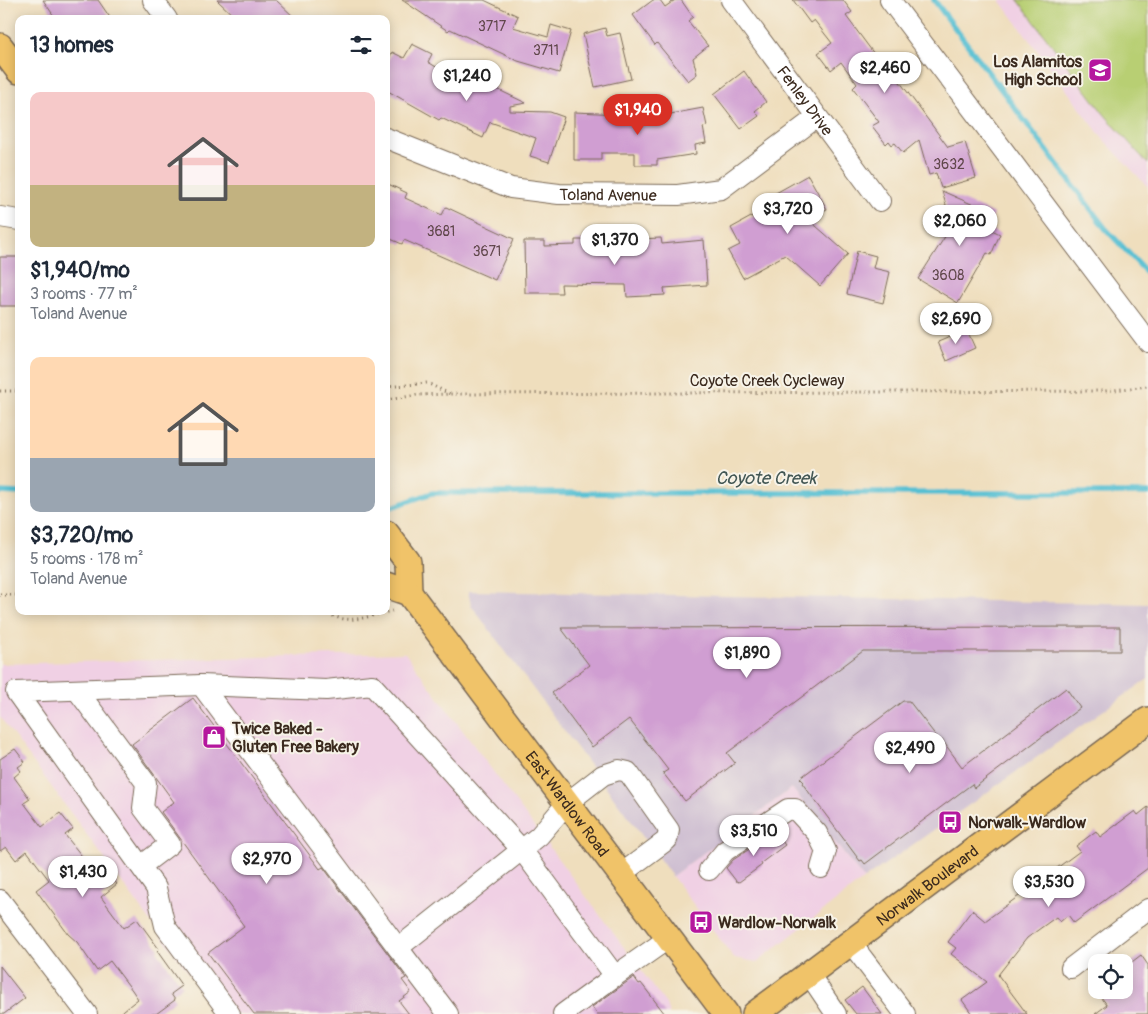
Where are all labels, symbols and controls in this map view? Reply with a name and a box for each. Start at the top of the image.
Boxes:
house number: 3717 [478,18,507,35]
icon: filters [347,31,375,59]
text: 13 homes [30,32,113,59]
house number: 3711 [533,42,559,59]
pin: $2,460 [844,52,926,94]
place label: Los Alamitos High School [993,52,1083,90]
school or university icon: Los Alamitos High School [1087,57,1113,83]
text: $2,460 [859,58,911,78]
pin: $1,240 [426,59,508,102]
street label: Fenley Drive [772,62,837,140]
text: $1,240 [443,66,491,86]
pin: $1,940 [597,94,679,136]
text: $1,940 [614,100,662,120]
icon: home [158,124,248,214]
house number: 3632 [933,156,965,173]
street label: Toland Avenue [559,185,657,206]
pin: $3,720 [747,192,829,235]
text: $3,720 [763,199,813,219]
pin: $2,060 [919,204,1001,247]
text: $2,060 [934,211,986,231]
house number: 3681 [427,223,455,240]
pin: $1,370 [574,224,656,266]
text: $1,370 [591,230,639,250]
house number: 3671 [473,243,501,260]
text: $1,940/mo [30,257,130,284]
house number: 3608 [932,267,964,284]
text: 3 rooms · 77 m² [30,284,138,304]
pin: $2,690 [915,302,997,345]
text: Toland Avenue [30,304,127,324]
text: $2,690 [931,309,981,329]
street label: Coyote Creek Cycleway [690,371,844,391]
icon: home [158,389,248,479]
water label: Coyote Creek [716,467,818,490]
text: $3,720/mo [30,522,133,549]
text: 5 rooms · 178 m² [30,549,143,569]
text: Toland Avenue [30,569,127,589]
pin: $1,890 [706,636,788,679]
text: $1,890 [724,643,770,663]
place label: Twice Baked - Gluten Free Bakery [231,719,359,757]
shop icon: Twice Baked - Gluten Free Bakery [201,724,227,750]
pin: $2,490 [869,732,951,774]
text: $2,490 [885,738,935,758]
street label: East Wardlow Road [521,747,613,861]
bus stop icon: Norwalk-Wardlow [937,809,963,835]
place label: Norwalk-Wardlow [968,813,1086,833]
pin: $3,510 [713,814,795,857]
text: $3,510 [730,821,778,841]
street label: Norwalk Boulevard [873,841,983,931]
pin: $2,970 [226,842,308,885]
text: $2,970 [242,849,292,869]
pin: $1,430 [42,856,124,898]
text: $1,430 [59,862,107,882]
pin: $3,530 [1008,866,1090,908]
text: $3,530 [1024,872,1074,892]
bus stop icon: Wardlow-Norwalk [688,909,714,935]
place label: Wardlow-Norwalk [718,913,836,933]
map controls [1088,954,1133,999]
button: locate [1088,954,1133,999]

